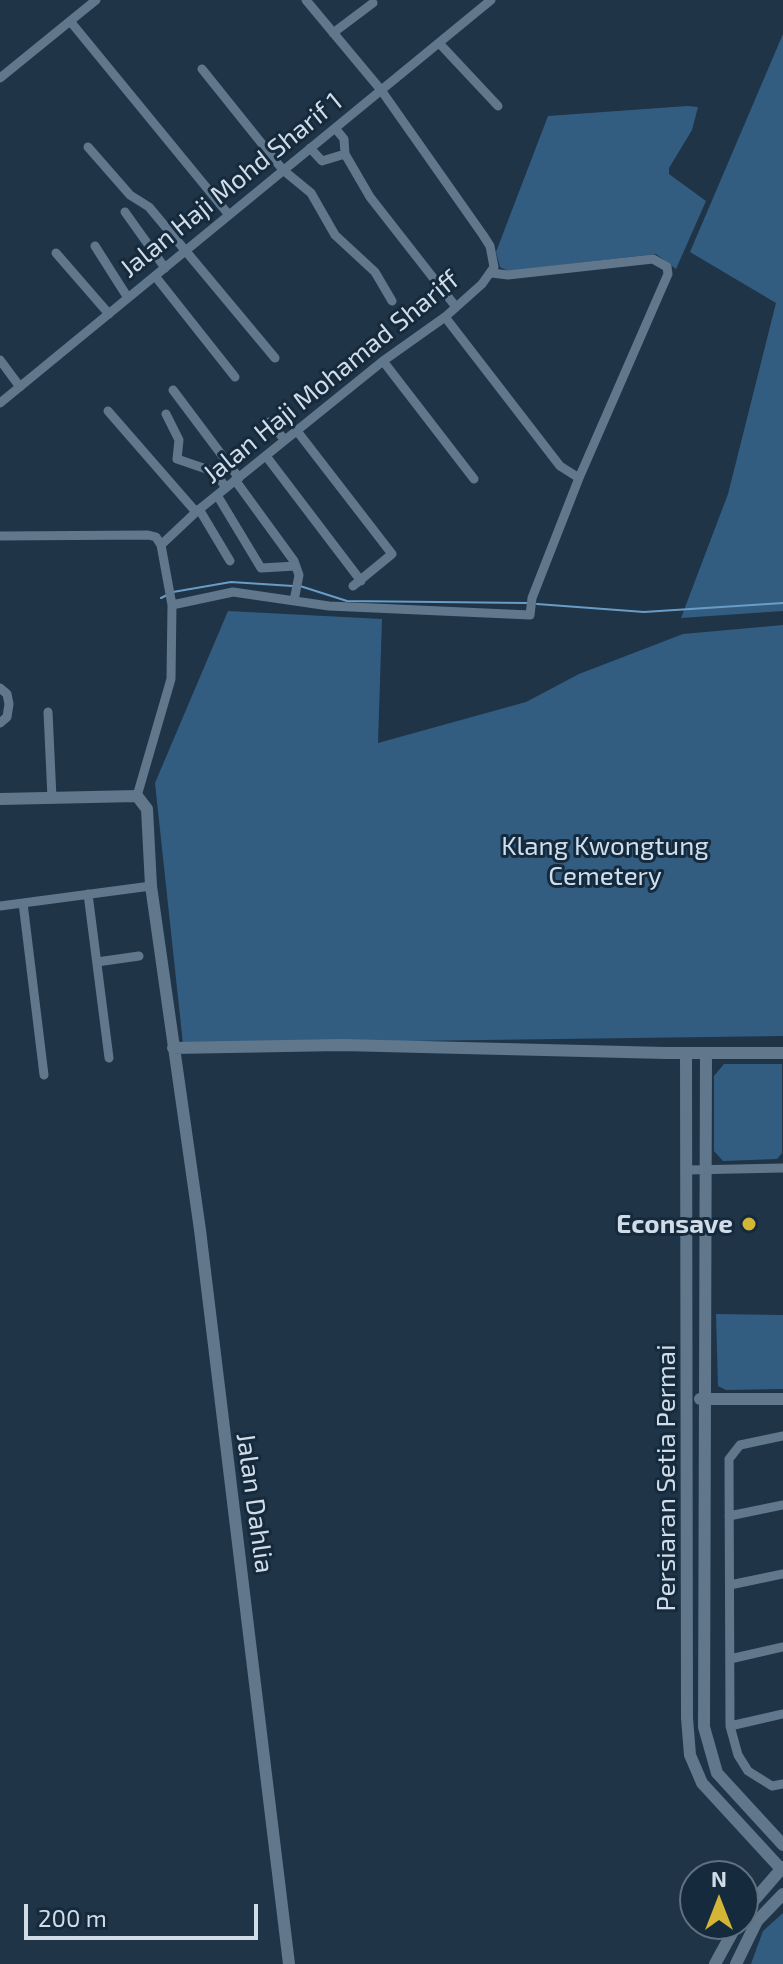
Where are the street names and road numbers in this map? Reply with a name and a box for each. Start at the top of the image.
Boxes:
street label: Jalan Haji Mohd Sharif 1 [114,86,348,284]
street label: Jalan Haji Mohamad Shariff [197,264,465,490]
street label: Persiaran Setia Permai [650,1344,682,1612]
street label: Jalan Dahlia [230,1431,280,1575]

